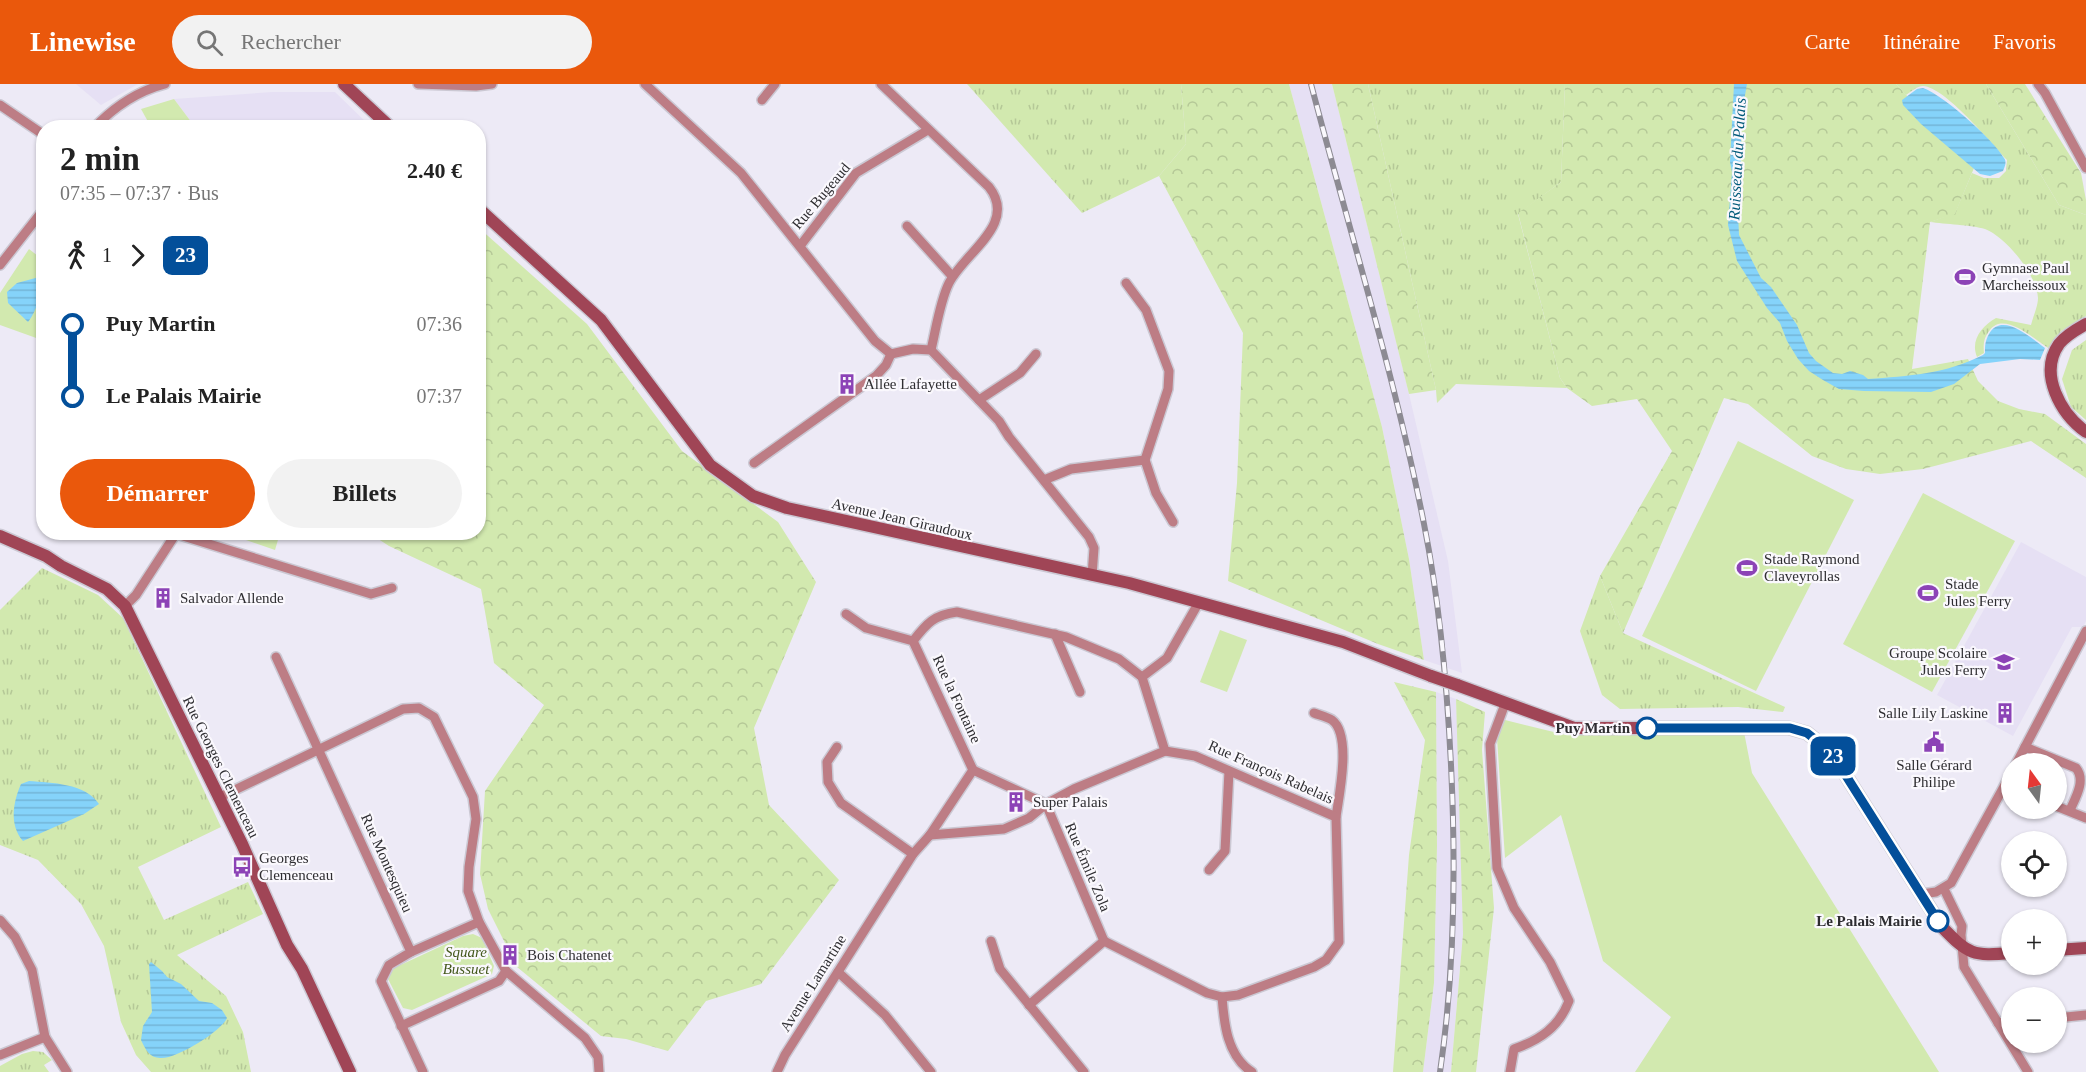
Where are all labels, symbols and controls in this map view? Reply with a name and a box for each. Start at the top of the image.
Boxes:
search box [172,15,592,69]
text: Linewise [30,26,136,57]
icon: search [193,26,226,59]
text: Rechercher [241,29,341,54]
text: Carte [1805,30,1850,54]
text: Itinéraire [1883,30,1960,54]
text: Favoris [1993,30,2056,54]
water label: Ruisseau du Palais [1725,97,1749,222]
text: 2 min [60,141,140,177]
text: 2.40 € [407,158,462,183]
street label: Rue Bugeaud [789,159,854,232]
text: 07:35 – 07:37 · Bus [60,182,219,204]
icon: walk [60,239,93,272]
icon: forward [121,239,154,272]
text: 23 [175,243,196,267]
text: 1 [102,244,112,266]
place label: Gymnase Paul Marcheissoux [1982,260,2069,293]
sports icon: Gymnase Paul Marcheissoux [1953,265,1977,289]
text: Puy Martin [106,311,215,336]
text: 07:36 [416,313,462,335]
building icon: Allée Lafayette [835,372,859,396]
place label: Allée Lafayette [864,376,957,392]
text: Le Palais Mairie [106,383,261,408]
text: 07:37 [416,385,462,407]
button: Démarrer [60,459,255,528]
button: Billets [267,459,462,528]
street label: Avenue Jean Giraudoux [830,495,974,543]
place label: Stade Raymond Claveyrollas [1764,551,1860,584]
sports icon: Stade Raymond Claveyrollas [1735,556,1759,580]
place label: Stade Jules Ferry [1945,576,2012,609]
sports icon: Stade Jules Ferry [1916,581,1940,605]
building icon: Salvador Allende [151,586,175,610]
place label: Salvador Allende [180,590,284,606]
place label: Groupe Scolaire Jules Ferry [1889,645,1987,678]
school or university icon: Groupe Scolaire Jules Ferry [1992,650,2016,674]
street label: Rue la Fontaine [930,653,984,746]
street label: Rue Georges Clemenceau [180,694,262,841]
building icon: Salle Lily Laskine [1993,701,2017,725]
place label: Salle Lily Laskine [1878,705,1988,721]
marker: Puy Martin [1636,717,1658,739]
place label: Puy Martin [1555,720,1631,736]
public building icon: Salle Gérard Philipe [1922,730,1946,754]
line badge: 23 [1806,736,1860,776]
street label: Rue François Rabelais [1206,737,1336,807]
text: 23 [1823,744,1844,768]
north arrow [2001,753,2067,819]
map controls [2001,753,2067,1053]
place label: Salle Gérard Philipe [1896,757,1972,790]
building icon: Super Palais [1004,790,1028,814]
place label: Super Palais [1033,794,1108,810]
street label: Rue Montesquieu [358,811,416,915]
street label: Rue Émile Zola [1062,820,1114,914]
button: locate [2001,831,2067,897]
place label: Georges Clemenceau [259,850,334,883]
bus stop icon: Georges Clemenceau [230,855,254,879]
button: + [2001,909,2067,975]
marker: Le Palais Mairie [1927,910,1949,932]
place label: Le Palais Mairie [1816,913,1922,929]
street label: Avenue Lamartine [777,931,849,1034]
building icon: Bois Chatenet [498,943,522,967]
park label: Square Bussuet [443,944,490,977]
place label: Bois Chatenet [527,947,612,963]
button: − [2001,987,2067,1053]

